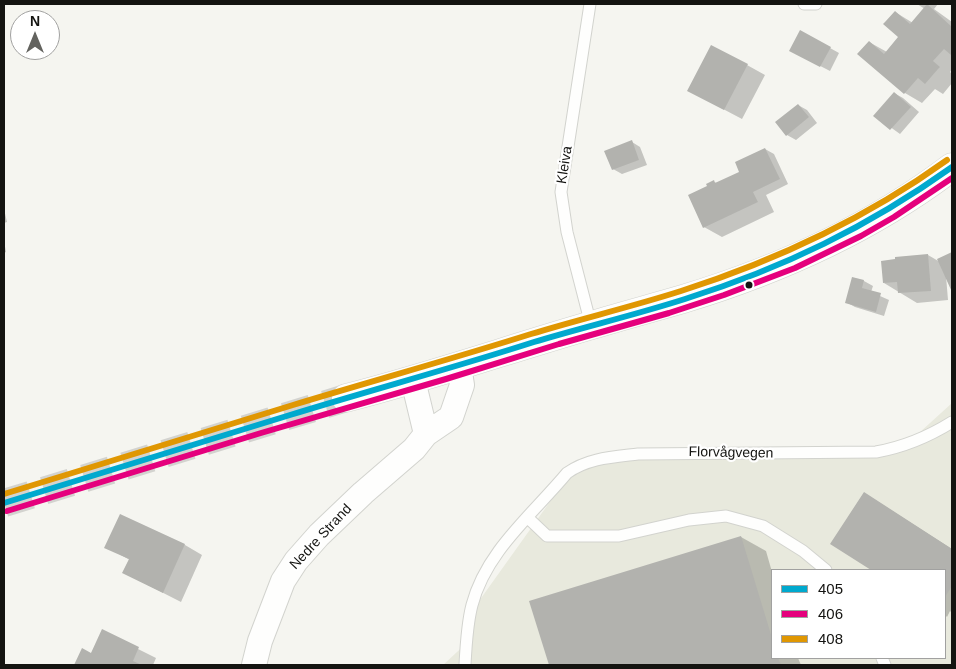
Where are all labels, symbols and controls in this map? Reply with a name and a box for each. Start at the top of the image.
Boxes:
north arrow [10,10,60,60]
text: N [30,13,40,29]
street label: Kleiva [554,145,576,185]
unlabelled marker [744,280,754,290]
street label: Florvågvegen [688,444,774,462]
street label: Nedre Strand [286,501,356,573]
legend [771,569,946,659]
text: 405 [818,580,843,597]
text: 406 [818,605,843,622]
text: 408 [818,630,843,647]

